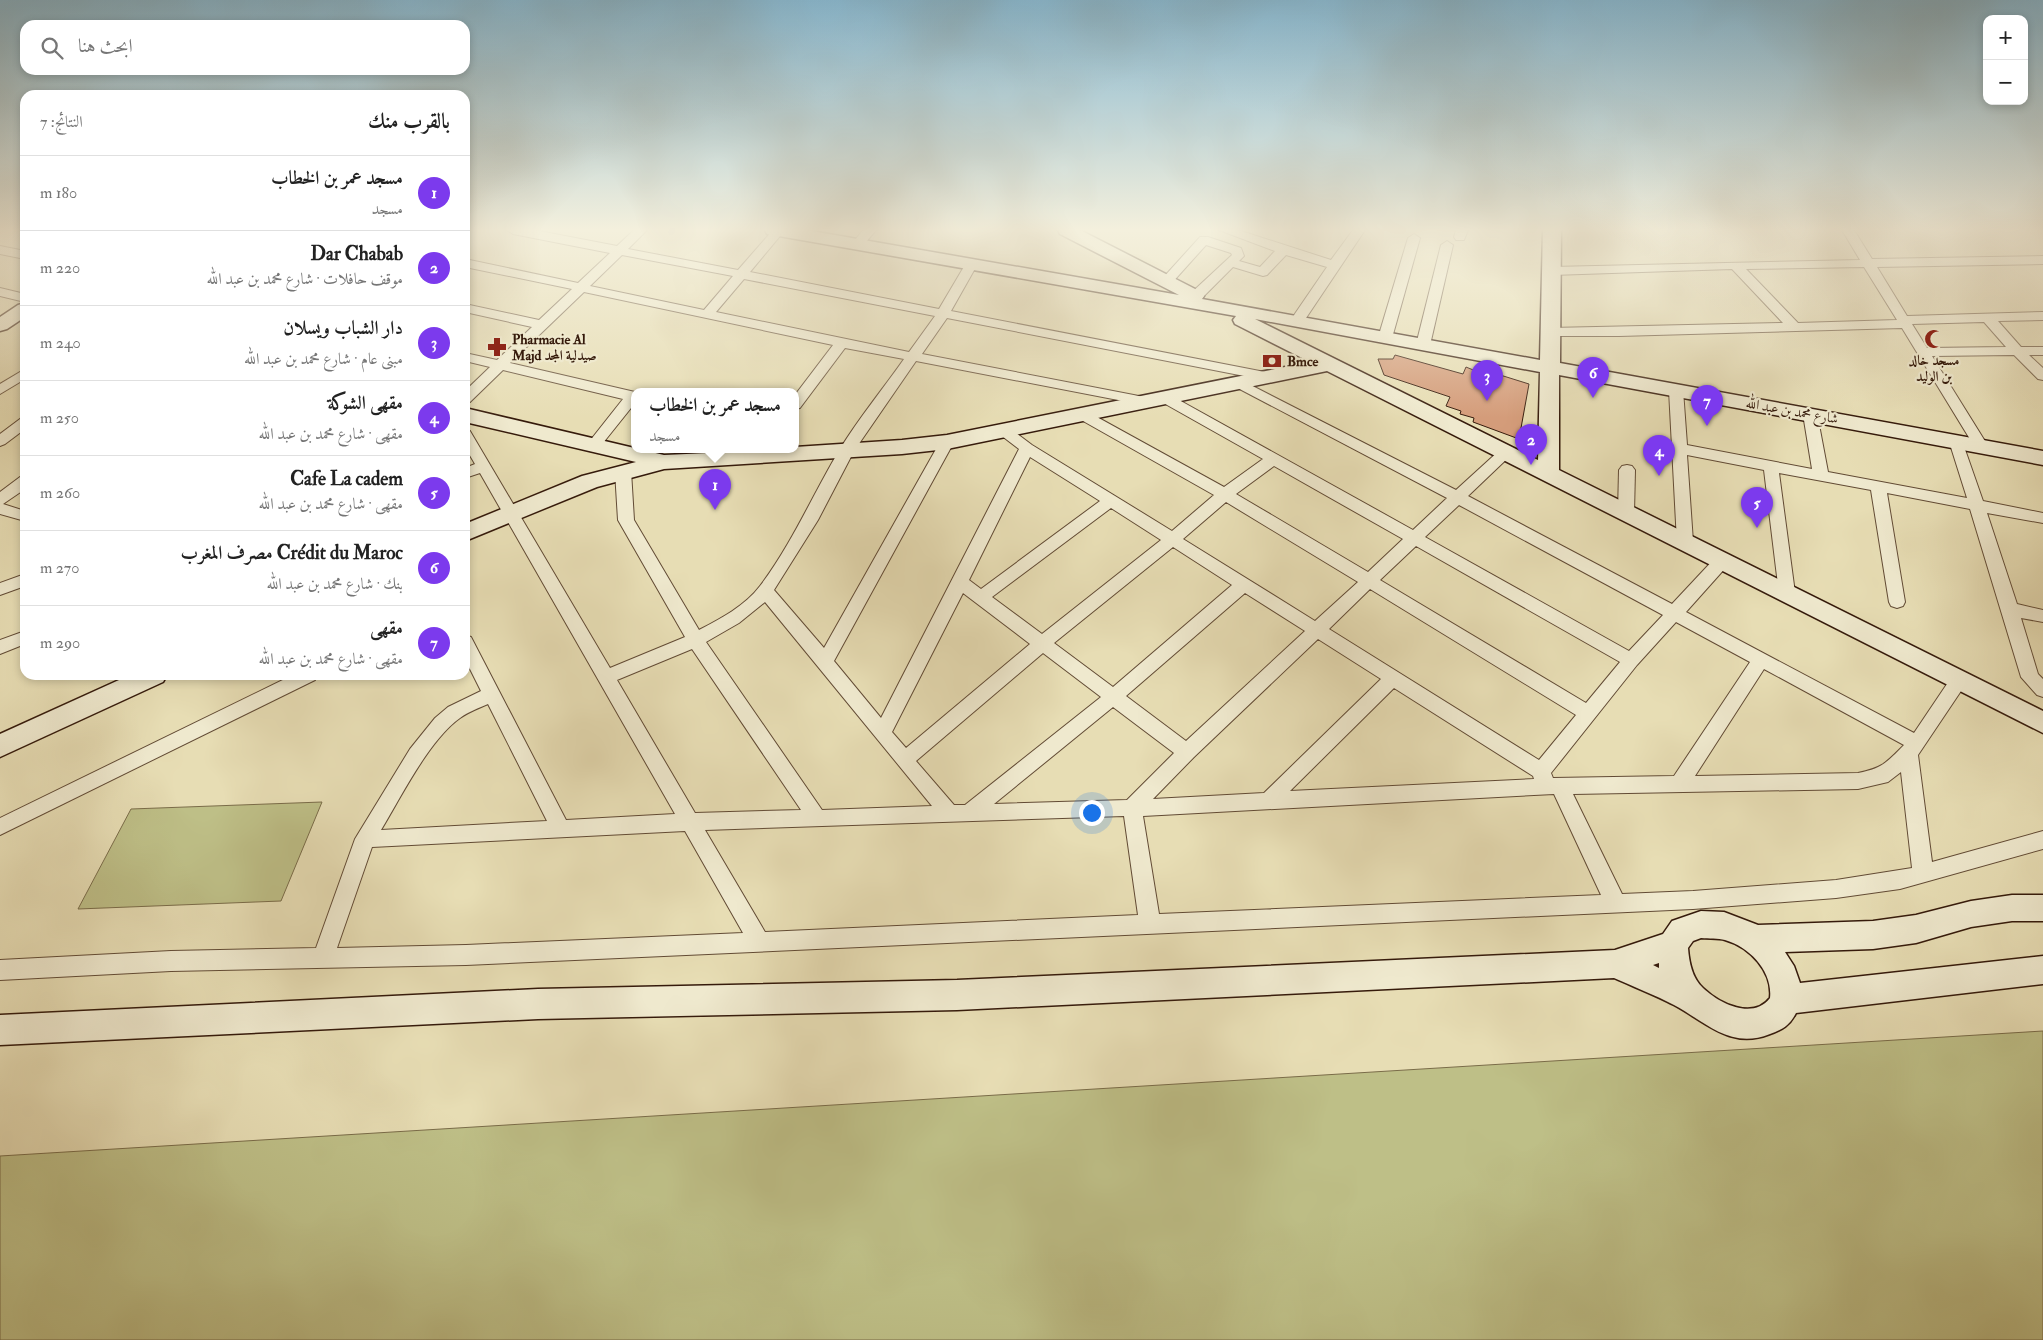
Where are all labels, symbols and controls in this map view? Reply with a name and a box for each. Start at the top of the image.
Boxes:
map controls [1983,15,2028,105]
button: + [1983,15,2028,60]
search box [20,20,470,75]
icon: search [38,34,66,62]
text: ابحث هنا [78,34,133,58]
button: − [1983,60,2028,105]
text: بالقرب منك [368,108,450,135]
text: النتائج: 7 [40,112,83,132]
text: مسجد عمر بن الخطاب [271,166,403,190]
text: 180 m [40,183,77,203]
text: 1 [431,183,437,203]
text: مسجد [372,199,403,219]
text: Dar Chabab [310,242,403,266]
text: 220 m [40,258,80,278]
text: 2 [430,258,438,278]
text: موقف حافلات · شارع محمد بن عبد الله [207,269,403,289]
text: دار الشباب ويسلان [283,316,403,340]
mosque icon: مسجد خالد بن الوليد [1923,328,1945,350]
place label: Pharmacie Al Majd صيدلية المجد [511,331,597,364]
text: 240 m [40,333,81,353]
text: 3 [431,333,437,353]
pharmacy icon: Pharmacie Al Majd صيدلية المجد [486,336,508,358]
text: مبنى عام · شارع محمد بن عبد الله [244,349,403,369]
bank icon: Bmce [1261,350,1283,372]
place label: مسجد خالد بن الوليد [1909,352,1959,385]
place label: Bmce [1287,353,1319,370]
pin: 6 [1577,357,1609,398]
pin: 3 [1471,360,1503,401]
pin: 7 [1691,385,1723,426]
popup [631,388,799,453]
text: مقهى الشوكة [327,391,403,415]
street label: شارع محمد بن عبد الله [1744,392,1840,430]
text: مسجد عمر بن الخطاب [649,393,781,417]
text: 250 m [40,408,79,428]
text: 4 [430,408,438,428]
text: مقهى · شارع محمد بن عبد الله [259,424,403,444]
pin: 2 [1515,424,1547,465]
text: مسجد [649,426,680,446]
pin: 4 [1643,435,1675,476]
text: Cafe La cadem [290,467,403,491]
pin: 1 [699,469,731,510]
text: 260 m [40,483,80,503]
text: 5 [430,483,438,503]
pin: 5 [1741,487,1773,528]
text: مقهى · شارع محمد بن عبد الله [259,494,403,514]
text: Crédit du Maroc مصرف المغرب [181,541,403,565]
text: 270 m [40,558,79,578]
text: 6 [430,558,438,578]
text: بنك · شارع محمد بن عبد الله [267,574,403,594]
text: مقهى [370,616,403,640]
text: 290 m [40,633,80,653]
text: 7 [430,633,438,653]
text: مقهى · شارع محمد بن عبد الله [259,649,403,669]
your location [1079,800,1105,826]

